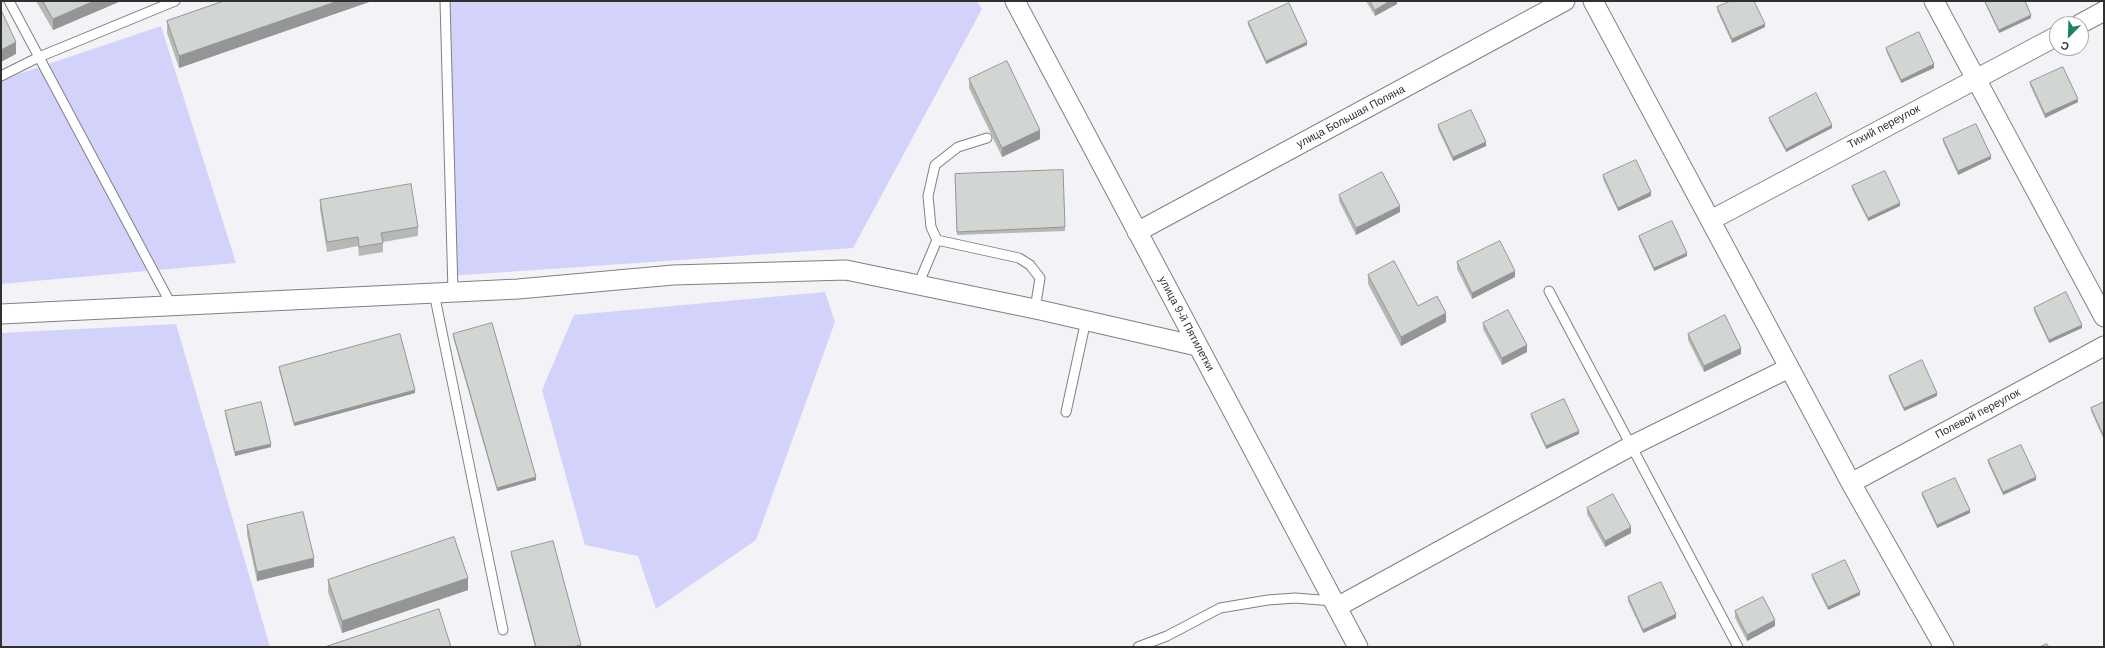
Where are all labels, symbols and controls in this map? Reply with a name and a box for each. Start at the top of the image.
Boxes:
north arrow [2049,16,2089,56]
text: С [2059,39,2071,53]
street label: улица Большая Поляна [1295,83,1407,151]
street label: Тихий переулок [1846,102,1922,152]
street label: улица 9-й Пятилетки [1155,274,1217,374]
street label: Полевой переулок [1933,386,2023,442]

